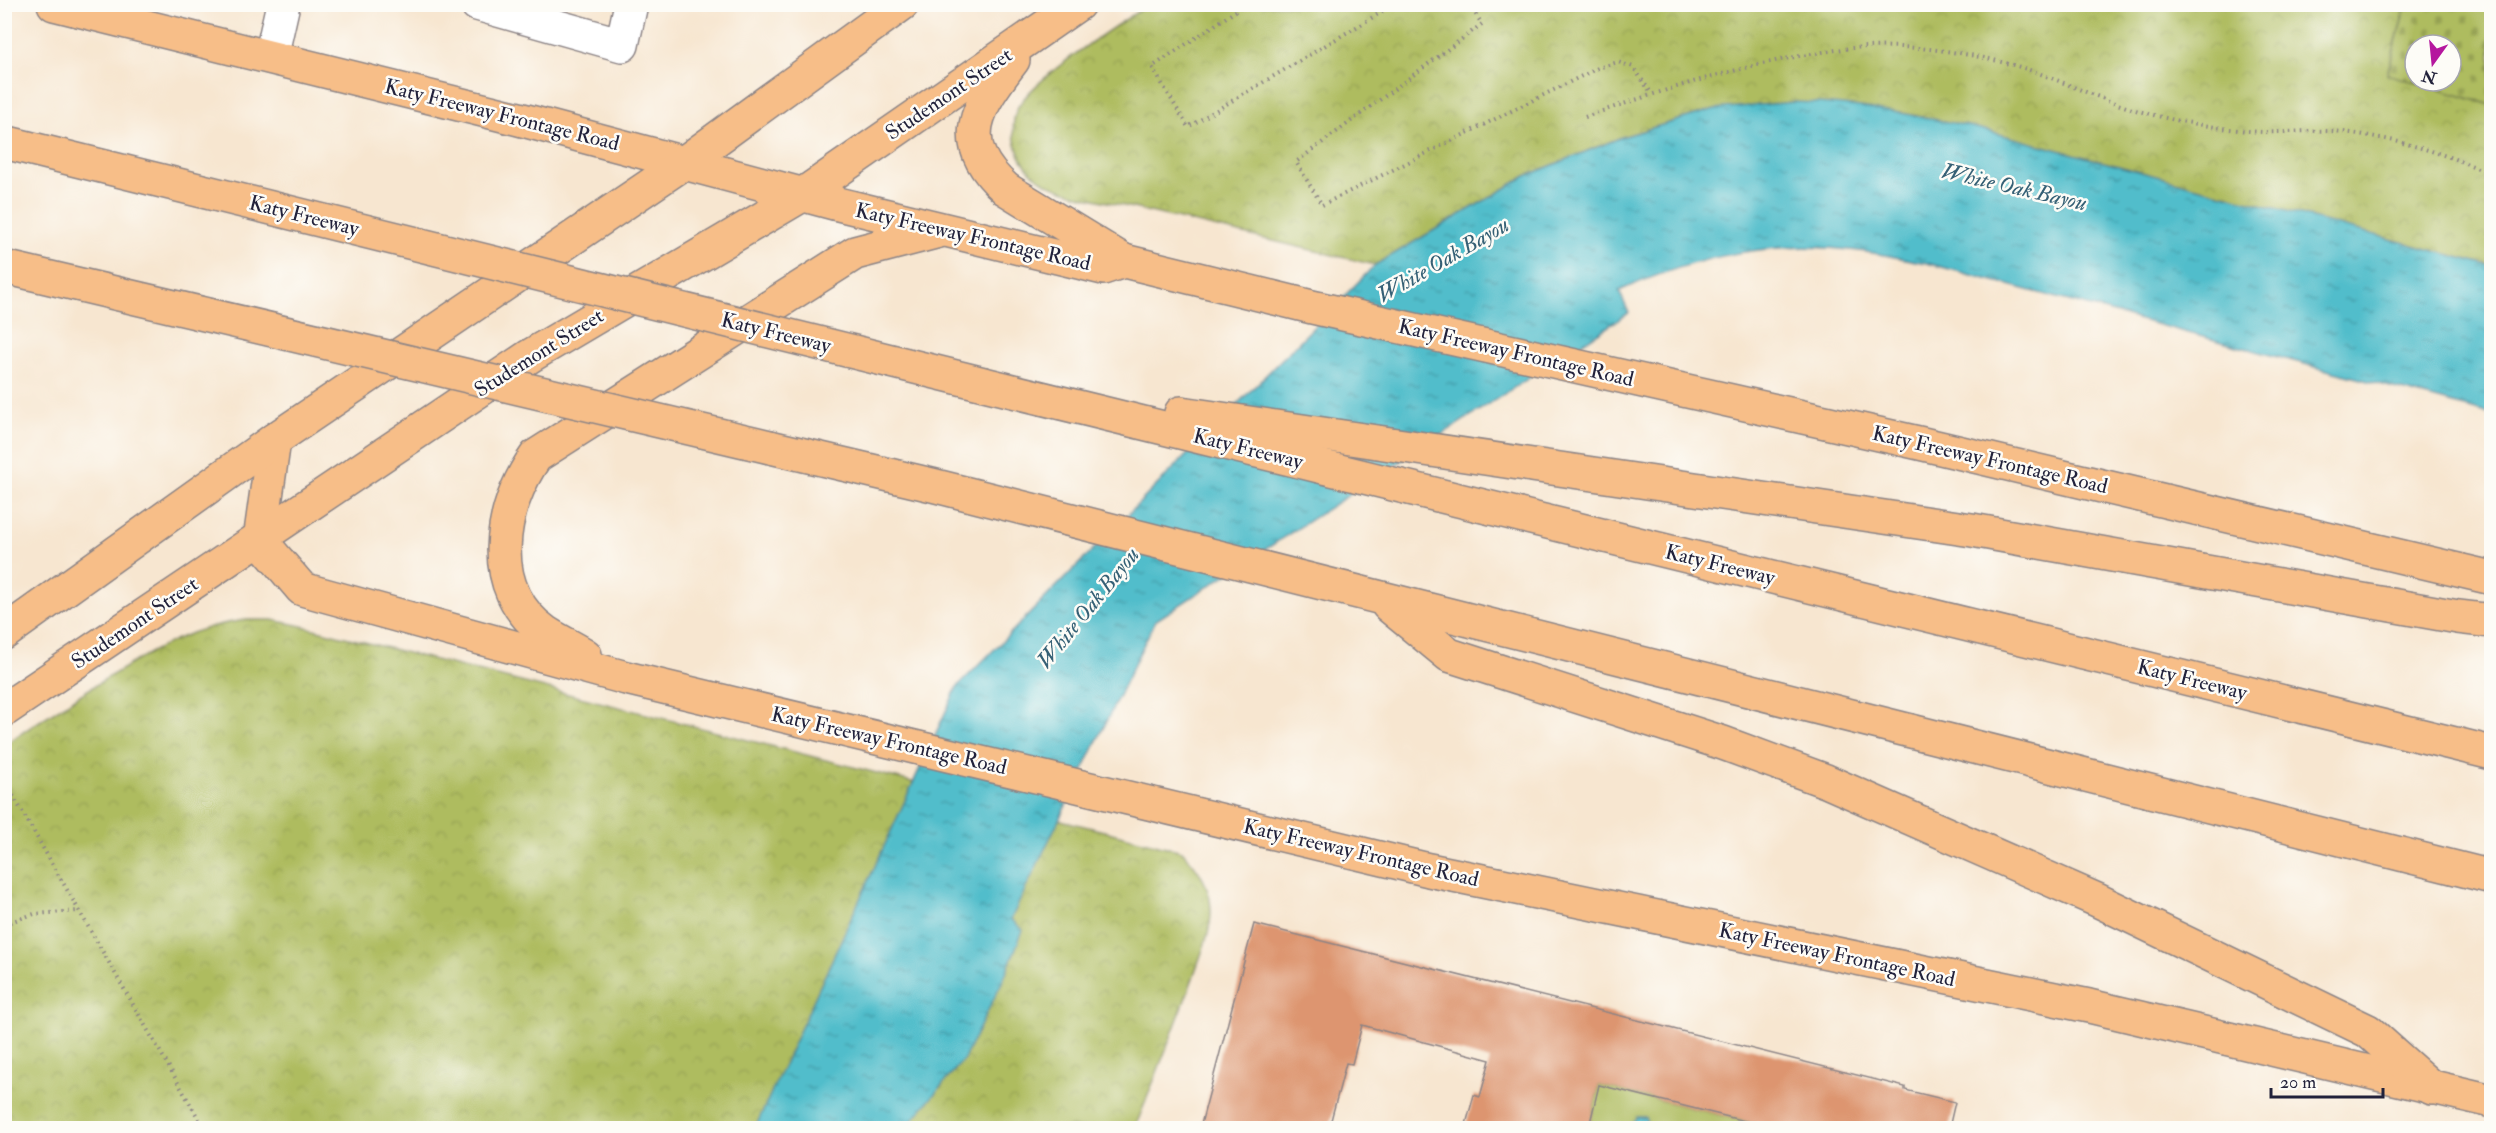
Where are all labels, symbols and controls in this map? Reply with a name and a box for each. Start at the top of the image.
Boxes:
north arrow [2403,33,2463,93]
street label: Studemont Street [880,42,1018,146]
text: N [2419,65,2440,88]
street label: Katy Freeway Frontage Road [382,73,623,157]
water label: White Oak Bayou [1939,157,2089,217]
street label: Katy Freeway [246,189,362,243]
street label: Katy Freeway Frontage Road [853,197,1094,277]
water label: White Oak Bayou [1372,211,1514,309]
street label: Studemont Street [469,302,609,403]
street label: Katy Freeway [718,306,834,360]
street label: Katy Freeway Frontage Road [1396,313,1637,393]
street label: Katy Freeway Frontage Road [1870,420,2111,500]
street label: Katy Freeway [1190,422,1306,476]
street label: Katy Freeway [1662,538,1778,592]
water label: White Oak Bayou [1031,542,1145,674]
street label: Studemont Street [66,571,204,675]
street label: Katy Freeway [2134,653,2250,707]
street label: Katy Freeway Frontage Road [769,701,1010,781]
street label: Katy Freeway Frontage Road [1241,813,1482,893]
street label: Katy Freeway Frontage Road [1716,917,1958,993]
scale bar [2271,1061,2384,1099]
text: 20 m [2280,1071,2316,1094]

